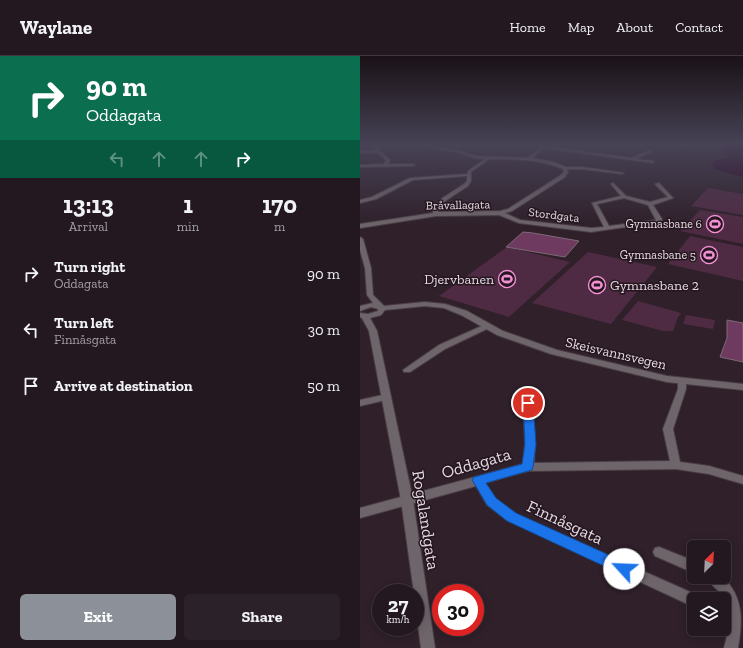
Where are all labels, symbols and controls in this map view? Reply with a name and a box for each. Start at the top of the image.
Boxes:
text: Waylane [20,16,92,39]
text: Home [510,19,546,36]
text: Map [568,19,594,36]
text: About [616,19,653,36]
text: Contact [675,19,723,36]
text: 90 m [86,70,147,103]
icon: right [20,72,72,124]
text: Oddagata [86,104,162,126]
icon: left [106,148,128,170]
icon: ahead [148,148,170,170]
icon: ahead [190,148,212,170]
icon: right [232,148,254,170]
text: 13:13 [63,190,114,219]
text: 1 [183,190,193,219]
text: 170 [262,190,297,219]
street label: Bråvallagata [426,197,491,213]
street label: Stordgata [528,205,580,225]
sports icon: Gymnasbane 6 [705,214,725,234]
place label: Gymnasbane 6 [625,217,702,231]
text: Arrival [69,219,108,234]
text: min [177,219,199,234]
text: m [274,219,285,234]
sports icon: Gymnasbane 5 [699,245,719,265]
place label: Gymnasbane 5 [620,248,696,262]
text: Turn right [54,258,125,276]
icon: right [20,263,42,285]
text: 90 m [307,265,340,283]
sports icon: Djervbanen [497,269,517,289]
place label: Djervbanen [424,271,494,288]
sports icon: Gymnasbane 2 [587,275,607,295]
text: Oddagata [54,276,109,291]
place label: Gymnasbane 2 [610,277,699,294]
text: Turn left [54,314,114,332]
icon: left [20,319,42,341]
text: 30 m [308,321,340,339]
text: Finnåsgata [54,332,116,347]
street label: Skeisvannsvegen [564,334,668,373]
icon: arrive [20,375,42,397]
text: Arrive at destination [54,377,193,395]
text: 50 m [307,377,340,395]
pin [511,386,545,420]
icon: arrive [517,392,539,414]
street label: Oddagata [439,444,513,482]
street label: Rogalandgata [408,469,444,571]
street label: Finnåsgata [524,496,606,548]
north arrow [687,540,731,584]
map controls [687,540,731,636]
position arrow [603,548,645,590]
speed limit sign: 30 [432,584,484,636]
button: layers [687,592,731,636]
text: 27 [388,593,408,617]
button: Exit [20,594,176,640]
button: Share [184,594,340,640]
text: km/h [387,614,409,626]

